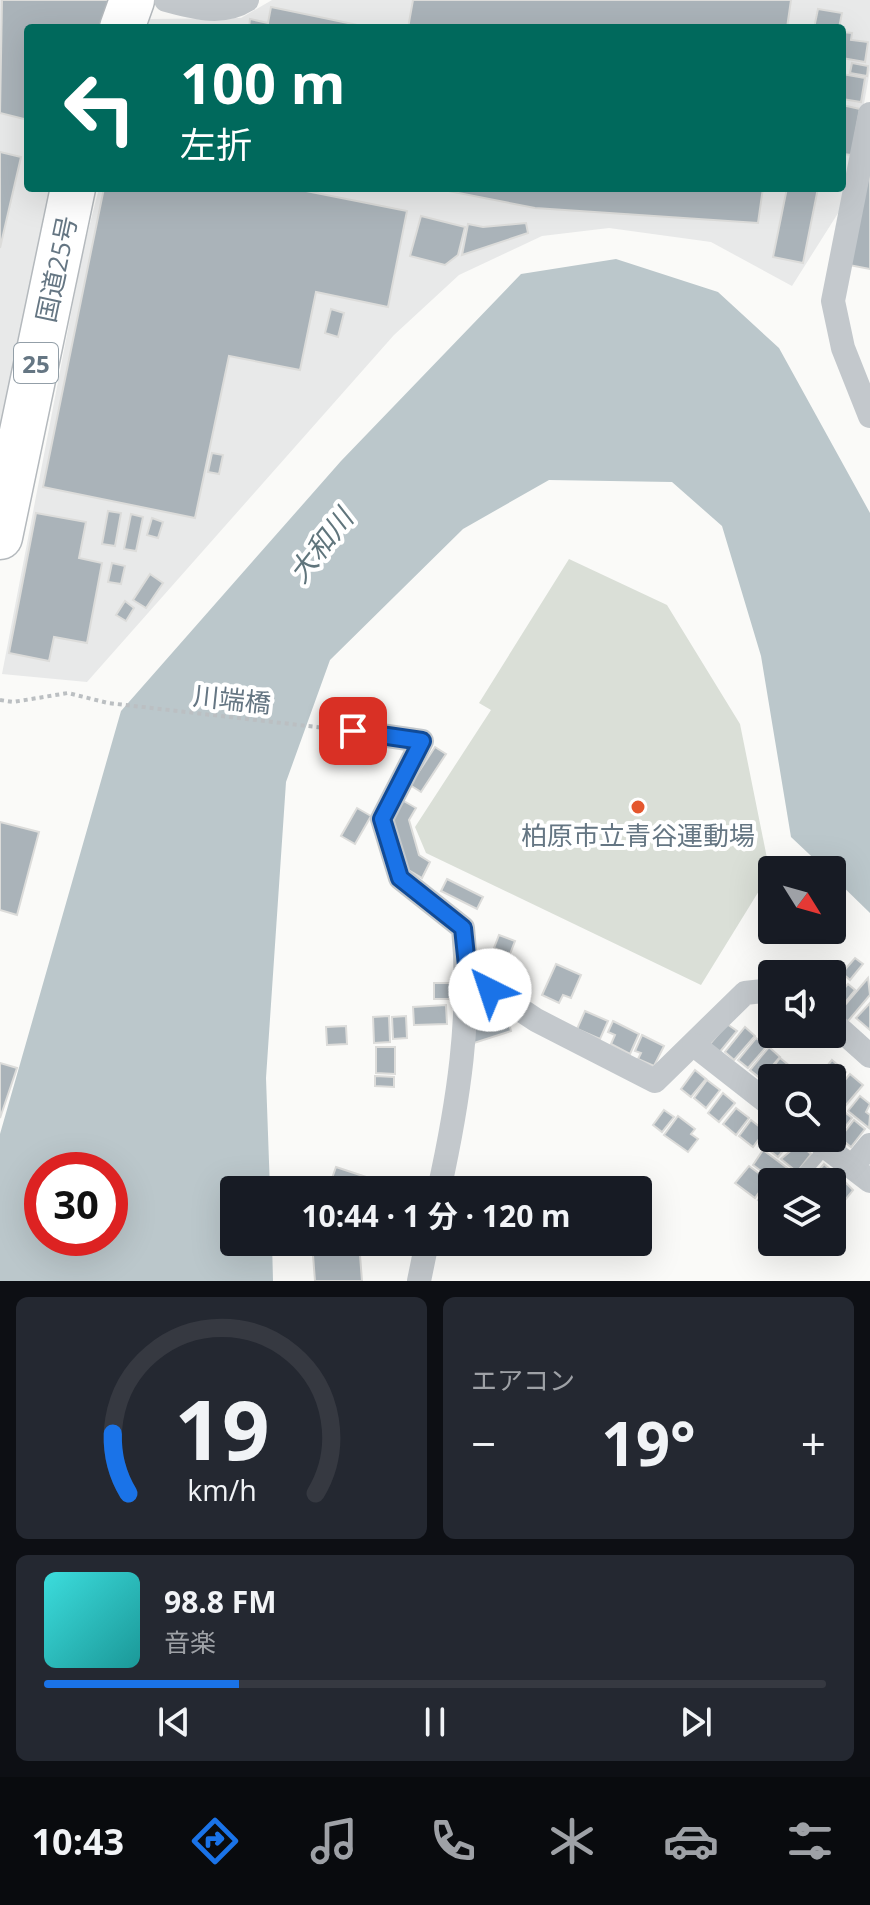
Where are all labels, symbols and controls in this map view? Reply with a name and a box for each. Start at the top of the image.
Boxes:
text: 100 m [180,44,346,120]
icon: left [48,56,152,160]
text: 左折 [180,120,252,169]
street label: 国道25号 [27,213,85,325]
road number: 25 [14,343,58,383]
water label: 大和川 [279,498,363,590]
street label: 川端橋 [191,677,273,721]
pin [319,697,387,765]
icon: arrive [331,709,375,753]
marker: 柏原市立青谷運動場 [629,798,647,816]
place label: 柏原市立青谷運動場 [521,817,755,853]
north arrow [758,856,846,944]
map controls [758,856,846,1256]
position arrow [448,948,532,1032]
button: sound [758,960,846,1048]
button: search [758,1064,846,1152]
speed limit sign: 30 [24,1152,128,1256]
button: layers [758,1168,846,1256]
text: 10:44 · 1 分 · 120 m [301,1195,571,1236]
text: エアコン [471,1362,575,1398]
text: 19 [174,1371,269,1484]
text: 19° [601,1402,696,1484]
text: − [471,1413,496,1473]
text: + [801,1413,826,1473]
text: km/h [187,1470,256,1509]
text: 98.8 FM [164,1581,277,1622]
text: 音楽 [164,1624,216,1660]
icon: previous [152,1700,196,1744]
icon: pause [413,1700,457,1744]
icon: next [674,1700,718,1744]
icon: directions [187,1813,243,1869]
icon: music [306,1813,362,1869]
icon: phone [425,1813,481,1869]
icon: climate [544,1813,600,1869]
icon: car [663,1813,719,1869]
icon: filters [782,1813,838,1869]
text: 10:43 [32,1817,124,1866]

